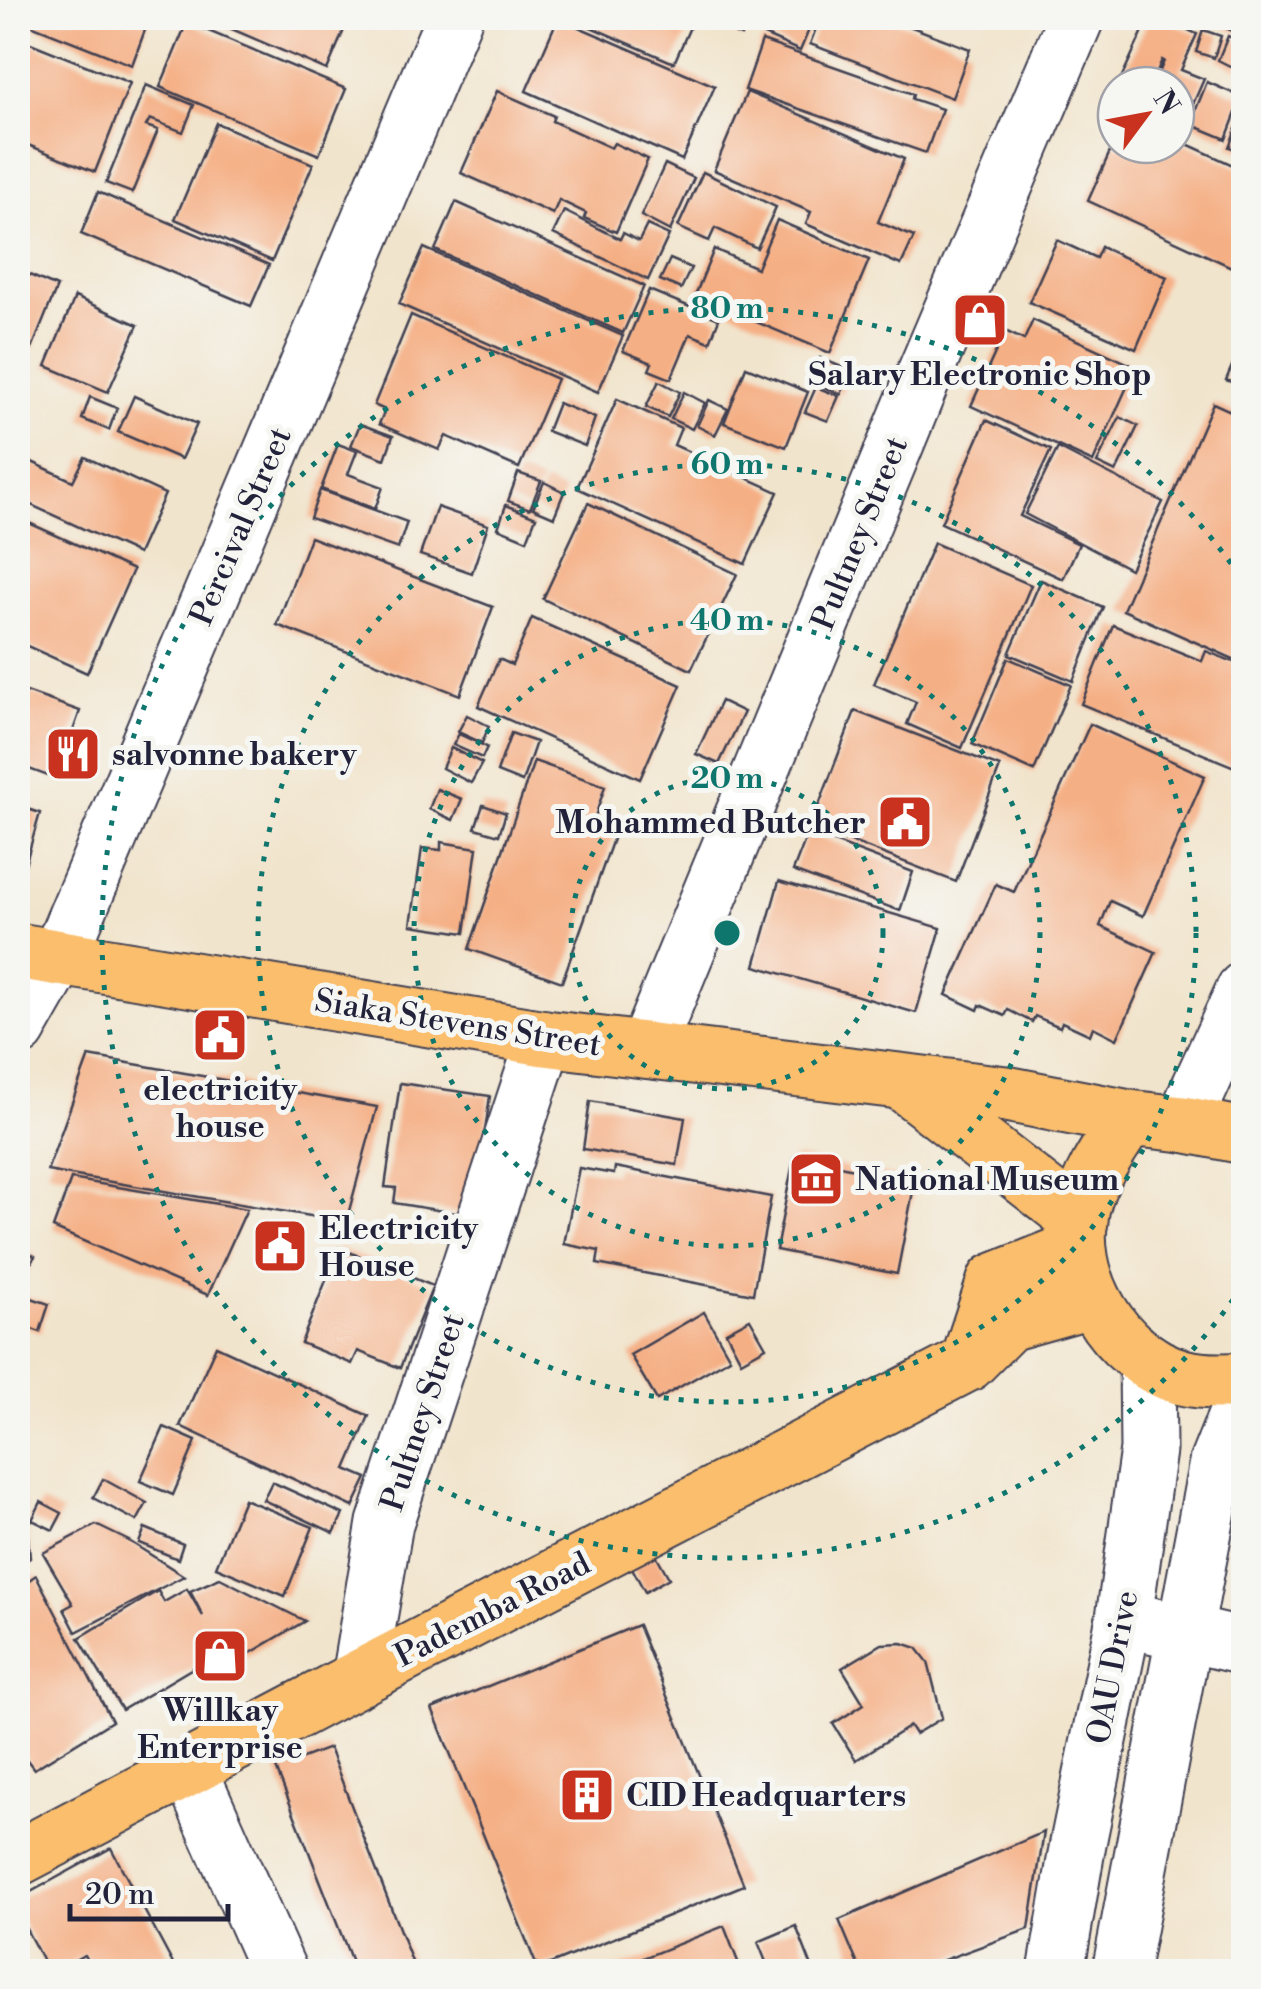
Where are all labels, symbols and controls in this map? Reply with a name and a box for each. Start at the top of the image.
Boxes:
north arrow [1096,65,1196,165]
text: N [1145,84,1187,121]
text: 80 m [690,290,764,328]
shop icon: Salary Electronic Shop [950,290,1010,350]
place label: Salary Electronic Shop [808,355,1152,395]
street label: Percival Street [181,421,301,631]
street label: Pultney Street [803,431,917,636]
text: 60 m [691,446,763,484]
text: 40 m [690,602,764,640]
restaurant icon: salvonne bakery [43,724,103,784]
place label: salvonne bakery [112,735,357,775]
text: 20 m [691,760,763,798]
public building icon: Mohammed Butcher [875,792,935,852]
place label: Mohammed Butcher [555,803,866,843]
centre of rings [709,915,745,951]
street label: Siaka Stevens Street [312,981,604,1065]
public building icon: electricity house [190,1005,250,1065]
place label: electricity house [143,1070,298,1147]
museum icon: National Museum [786,1149,846,1209]
place label: National Museum [855,1160,1119,1200]
place label: Electricity House [319,1209,479,1286]
public building icon: Electricity House [250,1216,310,1276]
street label: Pultney Street [372,1308,474,1516]
street label: Pademba Road [388,1543,597,1676]
street label: OAU Drive [1079,1587,1147,1747]
shop icon: Willkay Enterprise [190,1626,250,1686]
place label: Willkay Enterprise [137,1691,303,1768]
building icon: CID Headquarters [557,1765,617,1825]
place label: CID Headquarters [626,1776,906,1816]
scale bar [70,1859,228,1921]
text: 20 m [85,1876,154,1914]

